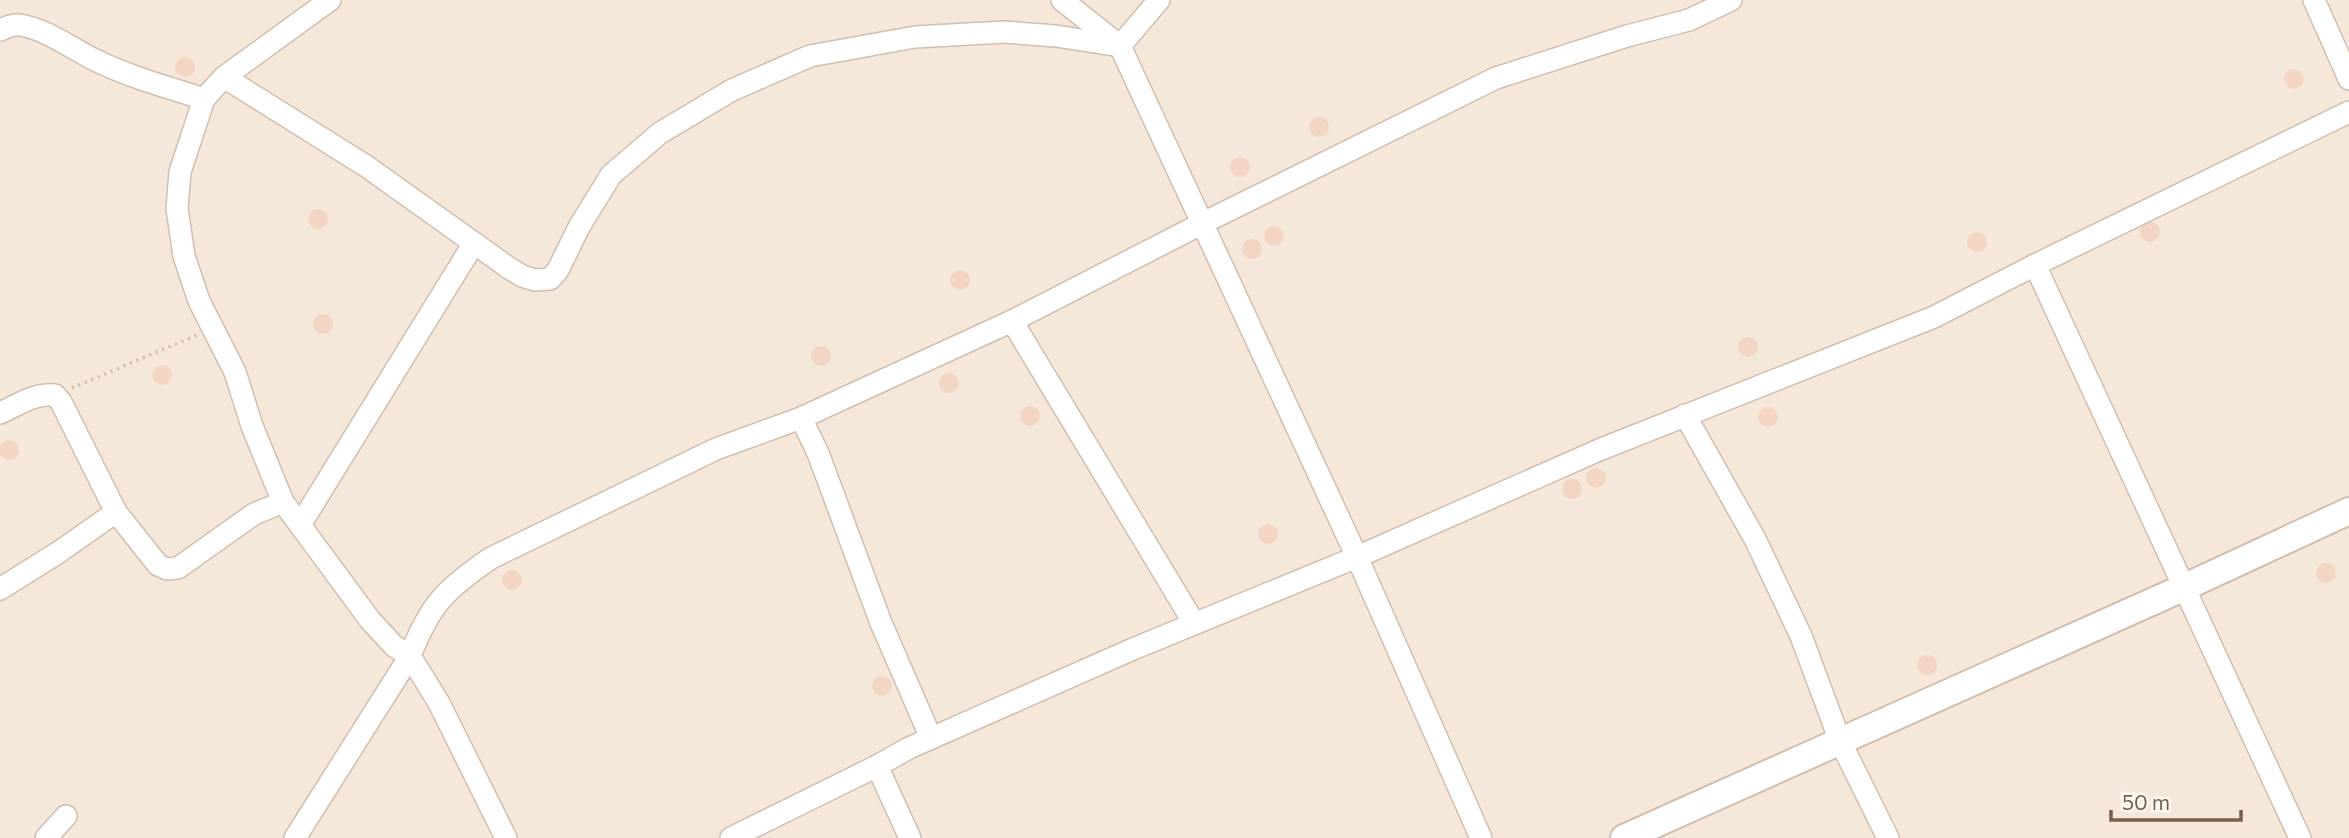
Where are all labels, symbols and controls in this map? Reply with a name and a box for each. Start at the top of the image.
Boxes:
scale bar [2111,778,2240,822]
text: 50 m [2122,789,2170,814]

